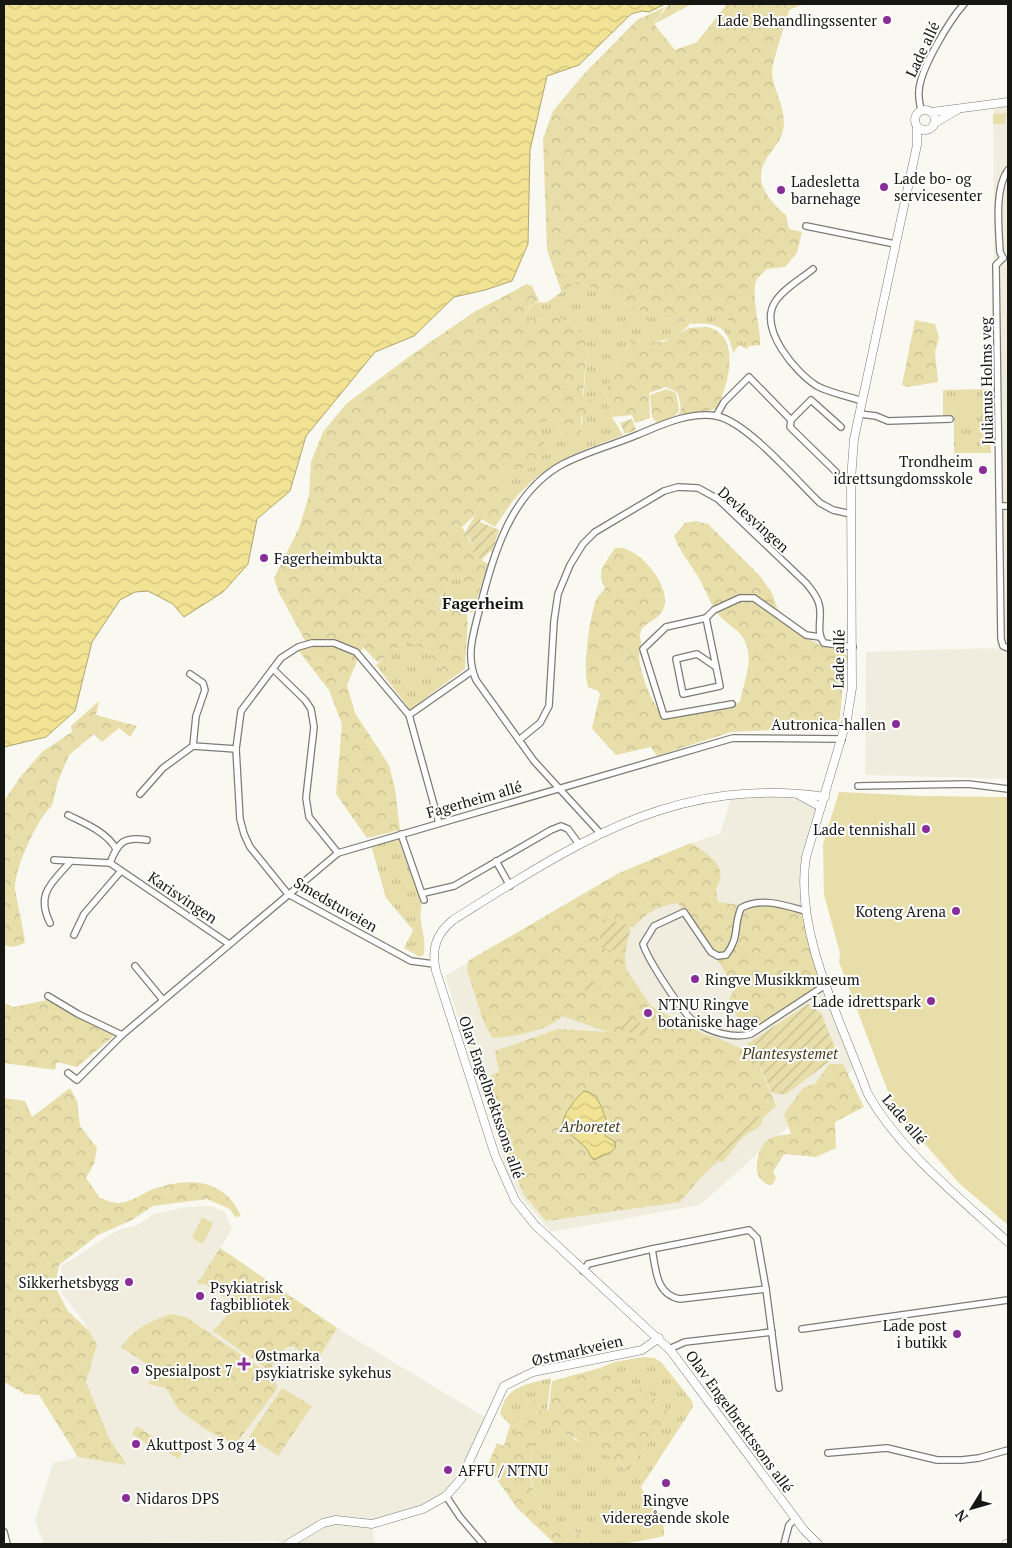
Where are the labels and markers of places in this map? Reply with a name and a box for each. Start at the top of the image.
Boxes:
place label: Lade Behandlingssenter [717,10,877,30]
marker: Lade Behandlingssenter [881,14,893,26]
place label: Lade bo- og servicesenter [894,168,983,205]
place label: Ladesletta barnehage [791,171,861,208]
marker: Lade bo- og servicesenter [878,181,890,193]
marker: Ladesletta barnehage [775,184,787,196]
place label: Trondheim idrettsungdomsskole [833,451,973,488]
marker: Trondheim idrettsungdomsskole [977,464,989,476]
place label: Fagerheimbukta [274,548,383,568]
marker: Fagerheimbukta [258,552,270,564]
place label: Autronica-hallen [771,714,886,734]
marker: Autronica-hallen [890,718,902,730]
place label: Lade tennishall [813,819,916,839]
marker: Lade tennishall [920,823,932,835]
place label: Koteng Arena [856,901,946,921]
marker: Koteng Arena [950,905,962,917]
place label: Ringve Musikkmuseum [705,969,860,989]
marker: Ringve Musikkmuseum [689,973,701,985]
place label: Lade idrettspark [812,991,921,1011]
place label: NTNU Ringve botaniske hage [658,994,758,1031]
marker: Lade idrettspark [925,995,937,1007]
marker: NTNU Ringve botaniske hage [642,1007,654,1019]
place label: Sikkerhetsbygg [18,1272,120,1292]
marker: Sikkerhetsbygg [123,1276,135,1288]
place label: Psykiatrisk fagbibliotek [210,1277,290,1314]
marker: Psykiatrisk fagbibliotek [194,1290,206,1302]
place label: Lade post i butikk [883,1315,947,1352]
marker: Lade post i butikk [951,1328,963,1340]
place label: Østmarka psykiatriske sykehus [255,1345,392,1382]
marker: Østmarka psykiatriske sykehus [237,1357,251,1371]
place label: Spesialpost 7 [145,1360,233,1380]
marker: Spesialpost 7 [129,1364,141,1376]
place label: Akuttpost 3 og 4 [146,1434,256,1454]
marker: Akuttpost 3 og 4 [130,1438,142,1450]
place label: AFFU / NTNU [458,1460,548,1480]
marker: AFFU / NTNU [442,1464,454,1476]
marker: Ringve videregående skole [660,1477,672,1489]
place label: Nidaros DPS [136,1488,219,1508]
place label: Ringve videregående skole [601,1490,730,1527]
marker: Nidaros DPS [120,1492,132,1504]

